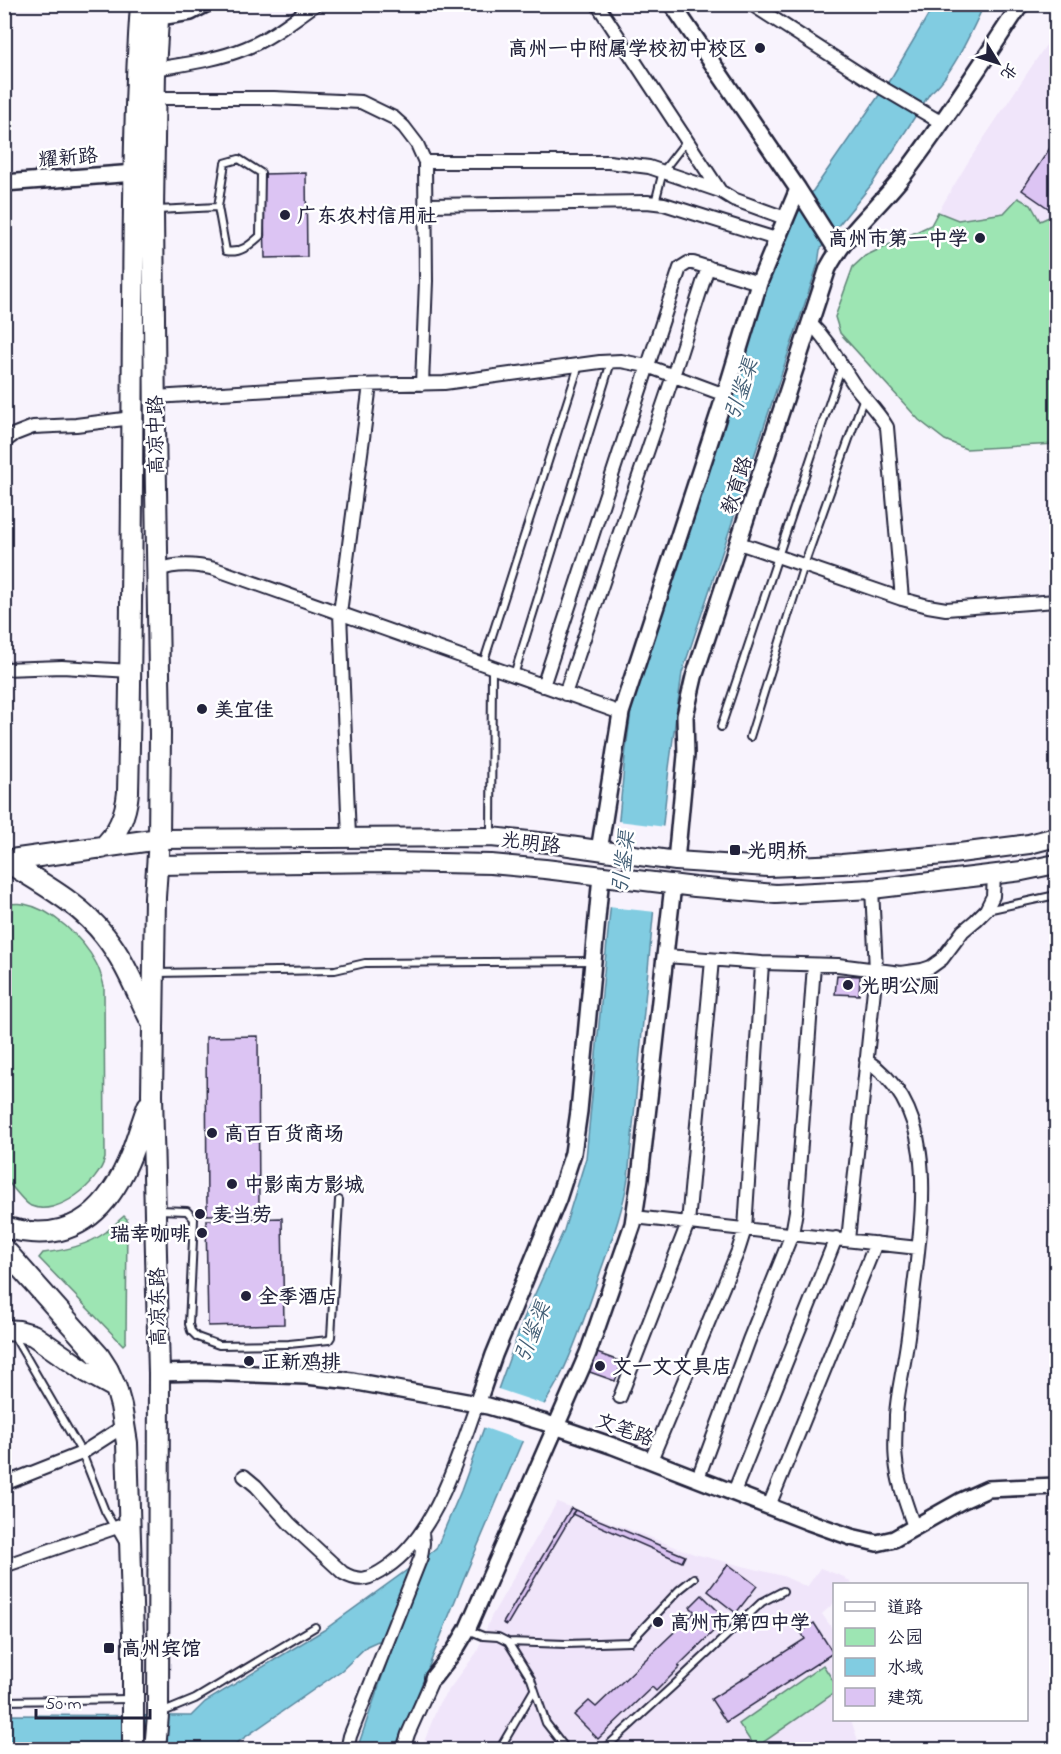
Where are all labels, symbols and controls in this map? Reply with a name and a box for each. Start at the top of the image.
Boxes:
north arrow [968,33,1028,93]
place label: 高州一中附属学校初中校区 [508,36,748,65]
marker: 高州一中附属学校初中校区 [753,41,767,55]
text: 北 [994,57,1023,85]
street label: 耀新路 [37,142,100,177]
place label: 广东农村信用社 [297,203,437,232]
marker: 广东农村信用社 [278,208,292,222]
place label: 高州市第一中学 [828,226,968,255]
marker: 高州市第一中学 [973,231,987,245]
water label: 引鉴渠 [718,353,768,424]
street label: 高凉中路 [142,394,173,475]
street label: 教育路 [715,452,762,519]
place label: 美宜佳 [214,697,274,726]
marker: 美宜佳 [195,702,209,716]
street label: 光明路 [499,826,563,863]
water label: 引鉴渠 [606,827,644,895]
place label: 光明桥 [747,838,807,867]
marker: 光明桥 [728,843,742,857]
place label: 光明公厕 [860,973,940,1002]
marker: 光明公厕 [841,978,855,992]
place label: 高百百货商场 [224,1121,344,1150]
marker: 高百百货商场 [205,1126,219,1140]
place label: 中影南方影城 [244,1172,364,1201]
marker: 中影南方影城 [225,1177,239,1191]
place label: 麦当劳 [212,1202,272,1231]
marker: 麦当劳 [193,1207,207,1221]
place label: 瑞幸咖啡 [110,1221,190,1250]
marker: 瑞幸咖啡 [195,1226,209,1240]
street label: 高凉东路 [144,1266,175,1347]
place label: 全季酒店 [258,1284,338,1313]
marker: 全季酒店 [239,1289,253,1303]
water label: 引鉴渠 [508,1296,560,1368]
place label: 正新鸡排 [261,1349,341,1378]
marker: 正新鸡排 [242,1354,256,1368]
place label: 文一文文具店 [612,1354,732,1383]
marker: 文一文文具店 [593,1359,607,1373]
street label: 文笔路 [591,1407,658,1456]
legend [833,1583,1028,1721]
text: 道路 [887,1596,923,1622]
place label: 高州市第四中学 [670,1610,810,1639]
marker: 高州市第四中学 [651,1615,665,1629]
text: 公园 [887,1626,923,1652]
place label: 高州宾馆 [121,1636,201,1665]
marker: 高州宾馆 [102,1641,116,1655]
text: 水域 [887,1656,923,1682]
scale bar [36,1682,150,1720]
text: 建筑 [887,1686,923,1712]
text: 50 m [45,1692,82,1718]

